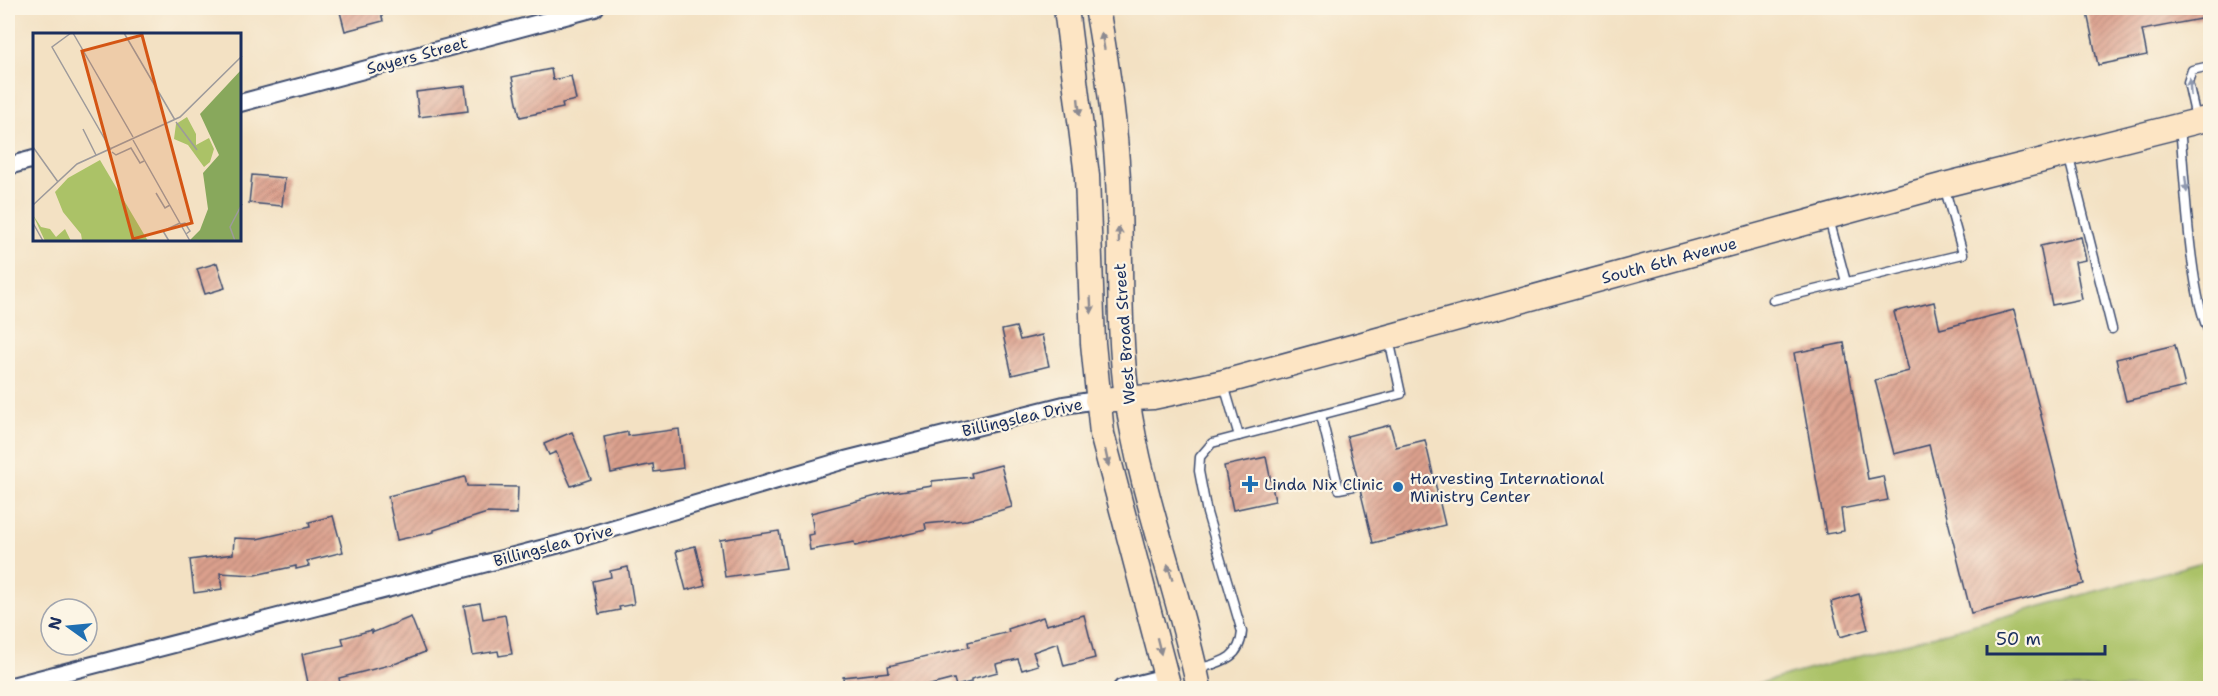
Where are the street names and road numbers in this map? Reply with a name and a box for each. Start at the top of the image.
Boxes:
street label: Sayers Street [364,32,470,79]
street label: South 6th Avenue [1599,232,1739,289]
street label: West Broad Street [1109,262,1140,405]
street label: Billingslea Drive [960,393,1084,442]
street label: Billingslea Drive [491,519,615,572]

